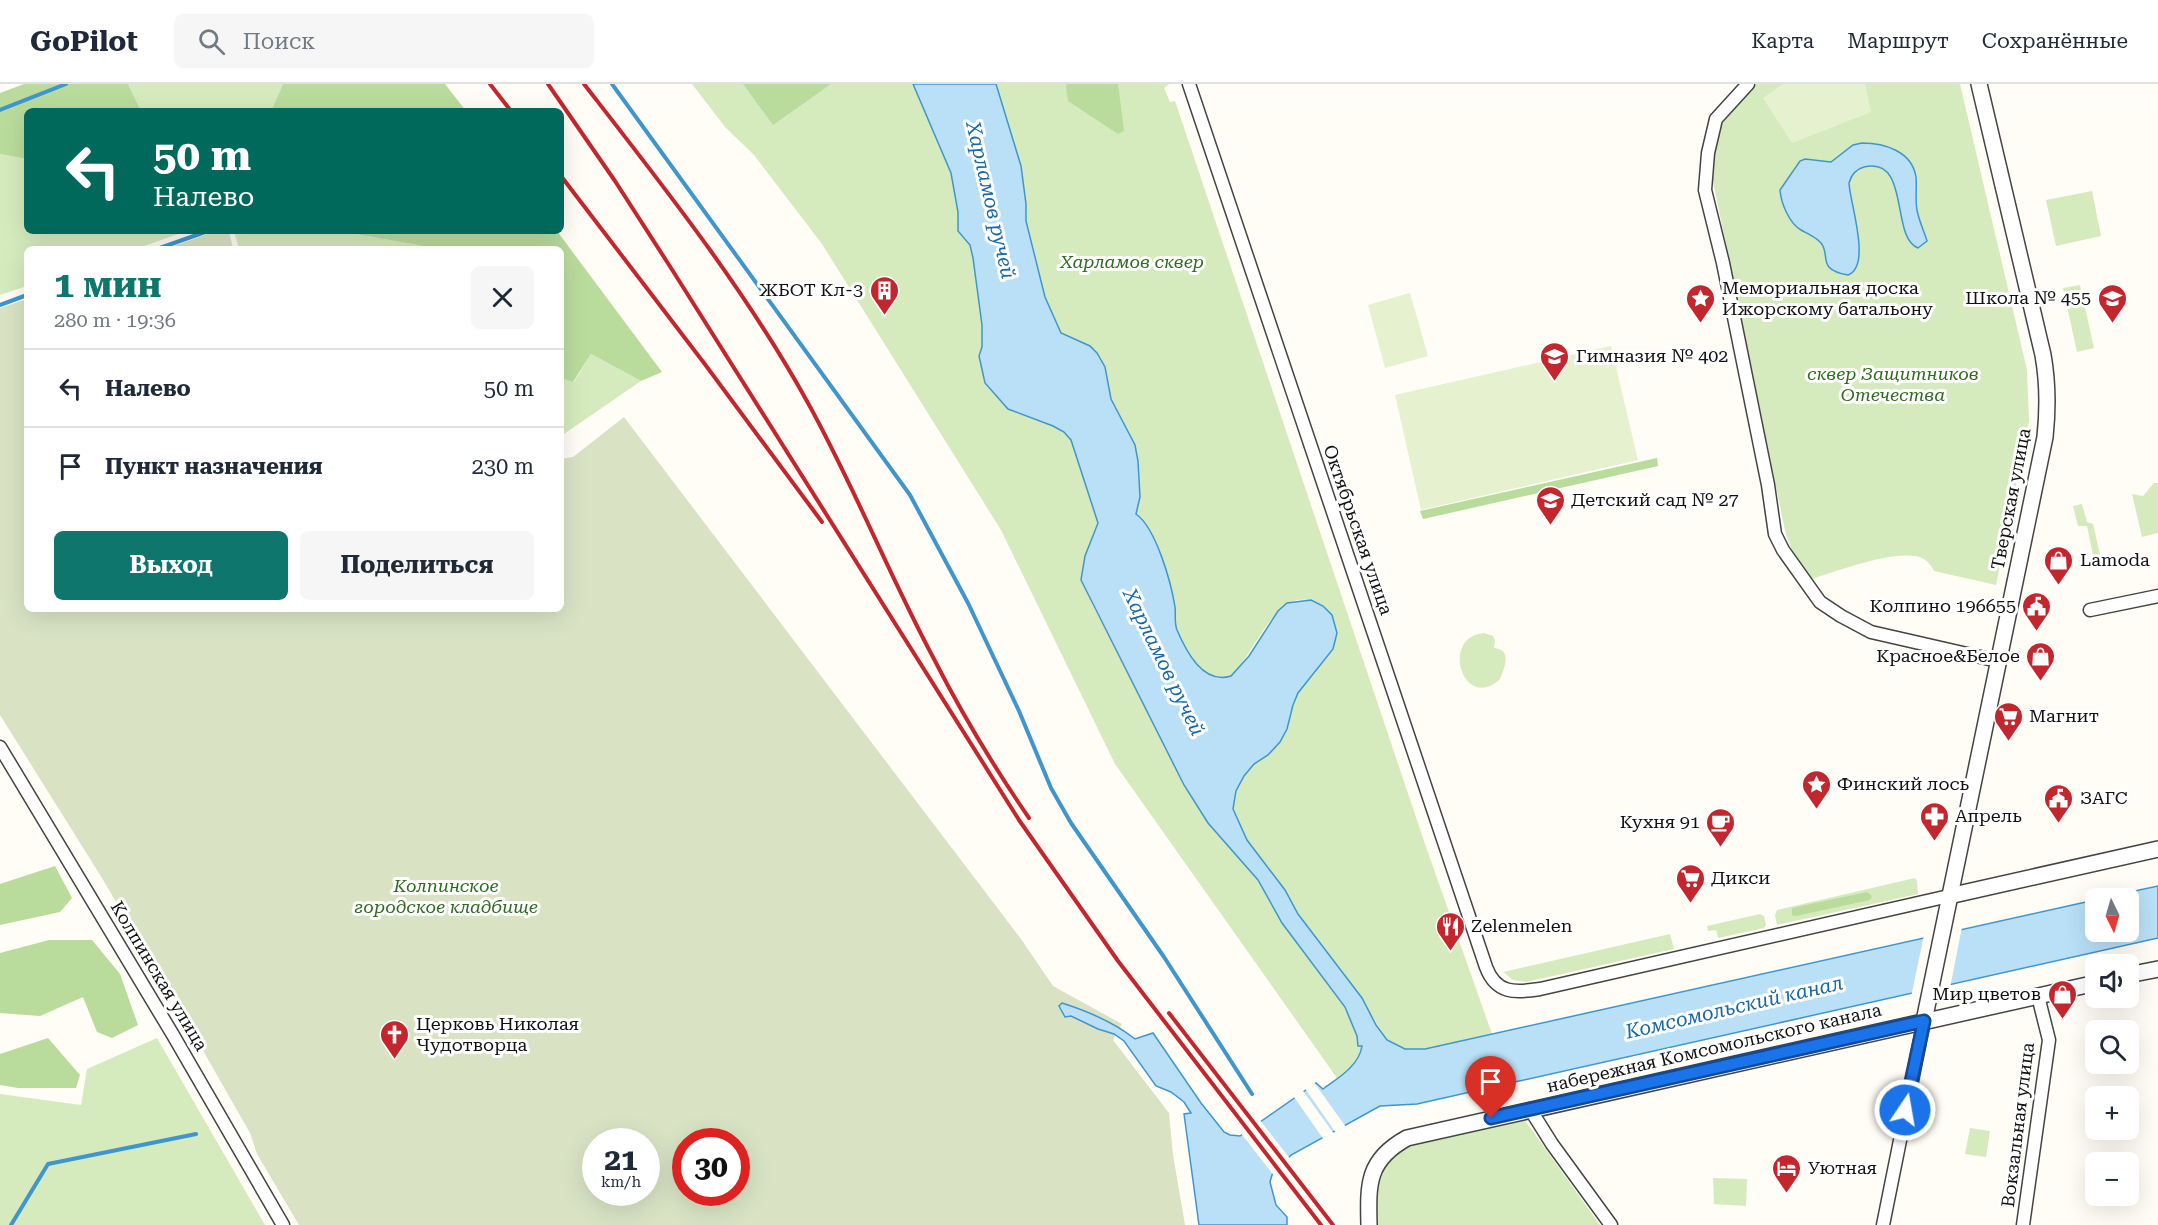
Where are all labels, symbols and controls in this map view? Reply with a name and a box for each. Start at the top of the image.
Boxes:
search box [174,14,594,68]
text: GoPilot [30,25,138,58]
icon: search [195,25,228,58]
text: Поиск [243,29,315,54]
text: Карта [1751,29,1814,53]
text: Маршрут [1847,29,1949,53]
text: Сохранённые [1982,29,2128,53]
water label: Харламов ручей [961,118,1021,281]
text: 50 m [153,131,251,180]
icon: left [54,132,132,210]
text: Налево [153,181,254,213]
park label: Харламов сквер [1059,251,1204,272]
text: 1 мин [54,264,162,306]
button: close [471,266,534,329]
building icon: ЖБОТ Кл-3 [868,274,900,316]
place label: Мемориальная доска Ижорскому батальону [1722,277,1933,319]
place label: ЖБОТ Кл-3 [759,279,863,300]
place icon: Мемориальная доска Ижорскому батальону [1685,282,1717,324]
school or university icon: Школа № 455 [2096,282,2128,324]
place label: Школа № 455 [1965,287,2091,308]
text: 280 m · 19:36 [54,308,176,332]
school or university icon: Гимназия № 402 [1539,340,1571,382]
place label: Гимназия № 402 [1576,345,1728,366]
park label: сквер Защитников Отечества [1807,363,1979,405]
icon: left [54,372,87,405]
text: Налево [105,376,191,401]
text: 50 m [484,376,534,401]
street label: Тверская улица [1986,426,2035,572]
street label: Октябрьская улица [1319,442,1398,618]
icon: arrive [54,450,87,483]
text: Пункт назначения [105,454,323,479]
text: 230 m [471,454,534,479]
school or university icon: Детский сад № 27 [1534,484,1566,526]
place label: Детский сад № 27 [1571,489,1739,510]
button: Выход [54,531,288,600]
button: Поделиться [300,531,534,600]
shop icon: Lamoda [2043,544,2075,586]
place label: Lamoda [2080,549,2150,570]
water label: Харламов ручей [1118,584,1210,740]
public building icon: Колпино 196655 [2021,590,2053,632]
place label: Колпино 196655 [1869,595,2016,616]
shop icon: Красное&Белое [2025,640,2057,682]
place label: Красное&Белое [1876,645,2020,666]
supermarket icon: Магнит [1992,700,2024,742]
place label: Магнит [2029,705,2099,726]
place icon: Финский лось [1800,768,1832,810]
place label: Финский лось [1837,773,1970,794]
public building icon: ЗАГС [2043,782,2075,824]
place label: ЗАГС [2080,787,2128,808]
pharmacy icon: Апрель [1918,800,1950,842]
place label: Апрель [1955,805,2022,826]
cafe icon: Кухня 91 [1705,806,1737,848]
place label: Кухня 91 [1620,811,1700,832]
supermarket icon: Дикси [1674,862,1706,904]
place label: Дикси [1711,867,1770,888]
park label: Колпинское городское кладбище [354,875,538,917]
north arrow [2085,888,2139,942]
map controls [2085,888,2139,1206]
street label: Колпинская улица [106,897,213,1055]
restaurant icon: Zelenmelen [1434,910,1466,952]
place label: Zelenmelen [1471,915,1573,936]
button: sound [2085,954,2139,1008]
water label: Комсомольский канал [1622,970,1845,1044]
shop icon: Мир цветов [2046,978,2078,1020]
place label: Мир цветов [1932,983,2041,1004]
street label: набережная Комсомольского канала [1544,999,1884,1096]
place label: Церковь Николая Чудотворца [416,1013,579,1055]
church icon: Церковь Николая Чудотворца [379,1018,411,1060]
button: search [2085,1020,2139,1074]
street label: Вокзальная улица [1997,1041,2038,1209]
pin [1465,1056,1516,1118]
icon: arrive [1474,1065,1507,1098]
position arrow [1873,1078,1937,1142]
button: + [2085,1086,2139,1140]
speed limit sign: 30 [672,1128,750,1206]
text: 21 [604,1142,638,1177]
hotel icon: Уютная [1771,1152,1803,1194]
button: − [2085,1152,2139,1206]
place label: Уютная [1808,1157,1877,1178]
text: km/h [601,1173,641,1191]

